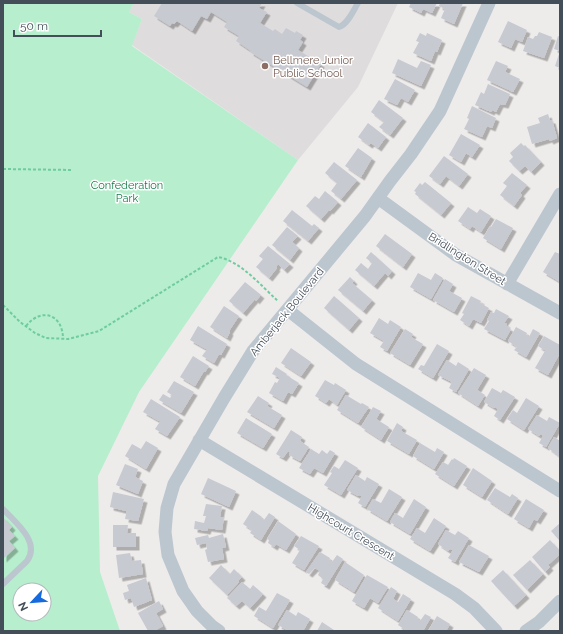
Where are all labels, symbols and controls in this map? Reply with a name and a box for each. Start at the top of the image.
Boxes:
scale bar [14,12,101,38]
text: 50 m [20,19,48,33]
place label: Bellmere Junior Public School [273,54,353,80]
marker: Bellmere Junior Public School [260,61,270,71]
park label: Confederation Park [91,179,163,205]
street label: Bridlington Street [426,230,508,288]
street label: Amberjack Boulevard [247,265,327,359]
street label: Highcourt Crescent [305,501,397,563]
north arrow [12,582,52,622]
text: N [16,600,31,613]

